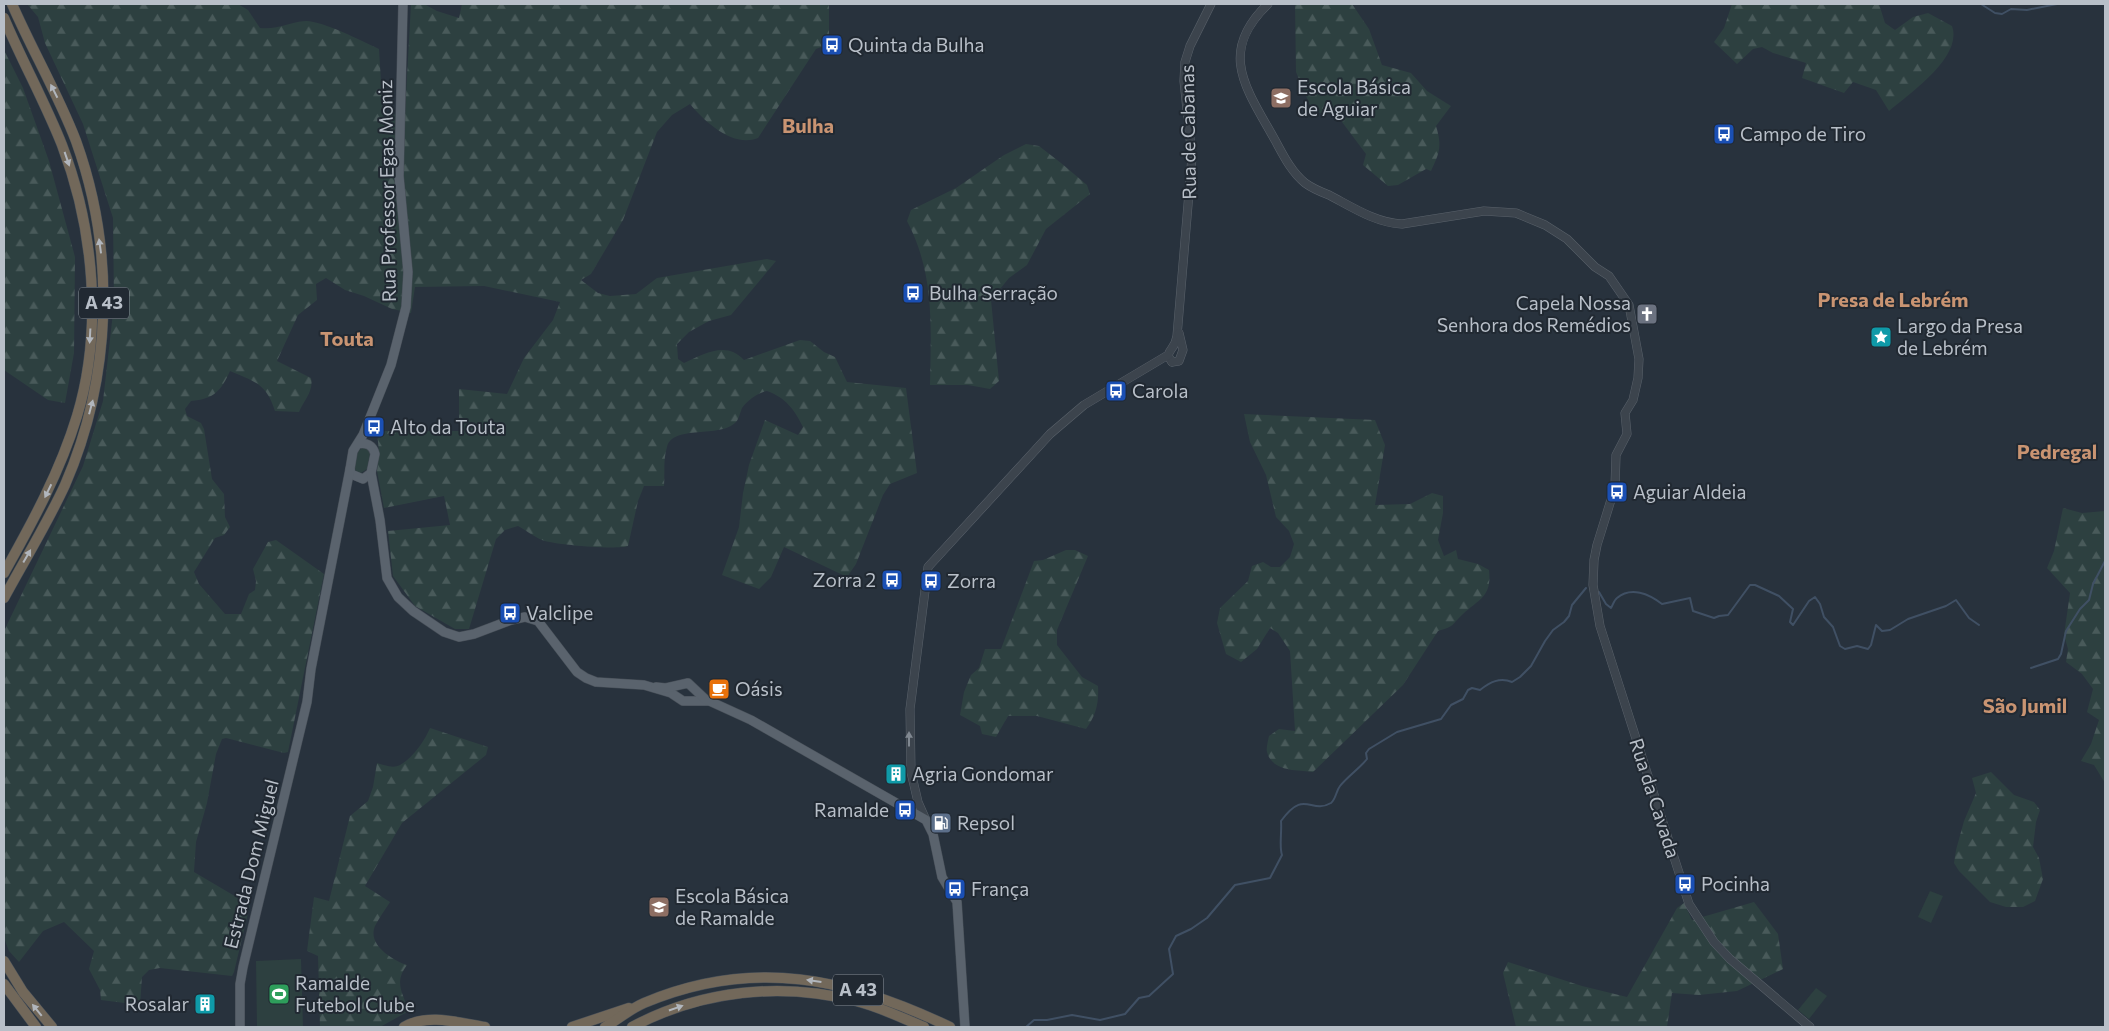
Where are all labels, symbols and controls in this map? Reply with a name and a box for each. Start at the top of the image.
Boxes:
bus stop icon: Quinta da Bulha [820,33,844,57]
place label: Quinta da Bulha [848,33,984,56]
street label: Rua de Cabanas [1175,64,1200,200]
place label: Escola Básica de Aguiar [1297,75,1411,120]
street label: Rua Professor Egas Moniz [373,80,400,302]
one-way arrow [50,83,58,98]
school or university icon: Escola Básica de Aguiar [1269,86,1293,110]
district label: Bulha [782,113,834,137]
bus stop icon: Campo de Tiro [1712,122,1736,146]
place label: Campo de Tiro [1740,122,1866,145]
one-way arrow [63,151,71,166]
one-way arrow [96,237,104,253]
bus stop icon: Bulha Serração [901,281,925,305]
place label: Bulha Serração [929,281,1058,304]
district label: Presa de Lebrém [1817,287,1969,311]
road number: A 43 [79,288,129,318]
place label: Capela Nossa Senhora dos Remédios [1437,291,1631,336]
church icon: Capela Nossa Senhora dos Remédios [1635,302,1659,326]
place label: Largo da Presa de Lebrém [1897,314,2023,359]
place icon: Largo da Presa de Lebrém [1869,325,1893,349]
district label: Touta [320,326,374,350]
one-way arrow [86,328,94,344]
bus stop icon: Carola [1104,379,1128,403]
place label: Carola [1132,379,1188,402]
one-way arrow [87,399,95,414]
bus stop icon: Alto da Touta [362,415,386,439]
place label: Alto da Touta [390,415,506,438]
district label: Pedregal [2017,439,2097,463]
bus stop icon: Aguiar Aldeia [1605,480,1629,504]
place label: Aguiar Aldeia [1633,480,1746,503]
one-way arrow [43,484,51,498]
one-way arrow [23,549,32,562]
place label: Zorra 2 [813,568,876,591]
bus stop icon: Zorra 2 [880,568,904,592]
bus stop icon: Zorra [919,569,943,593]
place label: Zorra [947,569,996,592]
bus stop icon: Valclipe [498,601,522,625]
place label: Valclipe [526,601,593,624]
cafe icon: Oásis [707,677,731,701]
place label: Oásis [735,677,783,700]
district label: São Jumil [1983,693,2067,717]
one-way arrow [905,730,913,746]
street label: Rua da Cavada [1625,735,1686,861]
building icon: Agria Gondomar [884,762,908,786]
place label: Agria Gondomar [912,762,1054,785]
street label: Estrada Dom Miguel [218,777,283,951]
place label: Ramalde [814,798,889,821]
bus stop icon: Ramalde [893,798,917,822]
fuel station icon: Repsol [929,811,953,835]
place label: Repsol [957,811,1015,834]
bus stop icon: Pocinha [1673,872,1697,896]
place label: Pocinha [1701,872,1770,895]
bus stop icon: França [943,877,967,901]
place label: França [971,877,1029,900]
place label: Escola Básica de Ramalde [675,884,789,929]
school or university icon: Escola Básica de Ramalde [647,895,671,919]
place label: Ramalde Futebol Clube [295,971,415,1016]
road number: A 43 [833,974,883,1006]
one-way arrow [806,976,822,984]
sports icon: Ramalde Futebol Clube [267,982,291,1006]
place label: Rosalar [125,992,189,1015]
building icon: Rosalar [193,992,217,1016]
one-way arrow [31,1004,42,1017]
one-way arrow [669,1004,684,1011]

